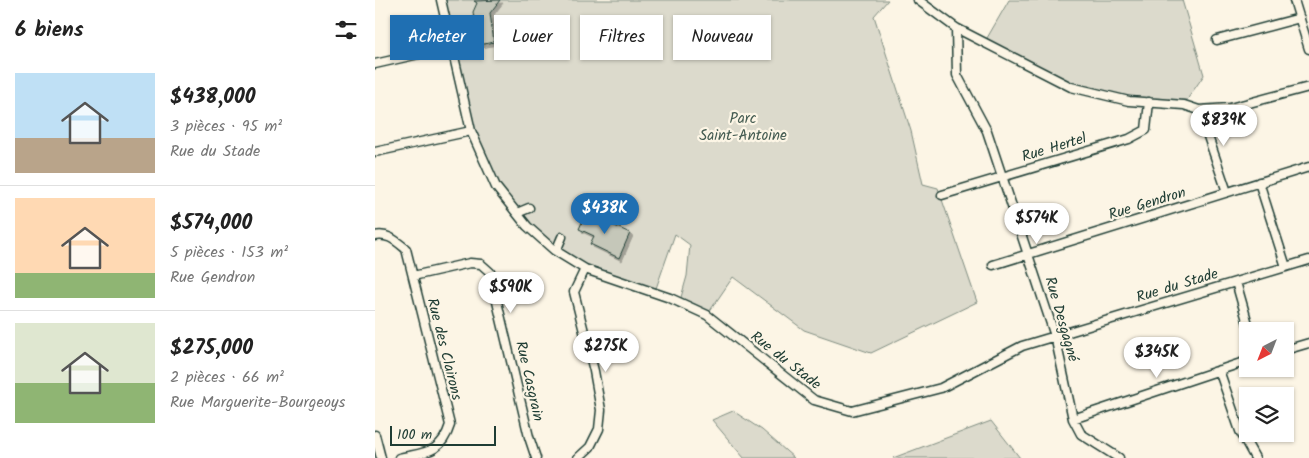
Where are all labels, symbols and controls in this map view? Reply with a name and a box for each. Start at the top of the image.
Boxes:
text: 6 biens [15,14,84,47]
chip: Acheter [390,15,484,60]
chip: Louer [494,15,570,60]
chip: Filtres [580,15,663,60]
chip: Nouveau [673,15,771,60]
icon: filters [332,16,360,44]
text: $438,000 [170,81,256,114]
icon: home [55,93,115,153]
pin: $839K [1189,104,1259,147]
park label: Parc Saint-Antoine [699,107,787,148]
text: $839K [1201,108,1247,133]
text: 3 pièces · 95 m² [170,114,282,139]
street label: Rue Hertel [1019,127,1090,169]
text: Rue du Stade [170,139,260,164]
street label: Rue Gendron [1106,181,1189,227]
pin: $438K [570,192,640,235]
text: $438K [582,196,628,221]
pin: $574K [1002,202,1072,245]
text: $574K [1015,206,1059,231]
text: $574,000 [170,207,252,240]
icon: home [55,218,115,278]
text: 5 pièces · 153 m² [170,240,288,265]
street label: Rue du Stade [1133,262,1221,310]
text: Rue Gendron [170,265,255,290]
pin: $590K [476,272,546,314]
street label: Rue Desgagné [1037,274,1085,366]
text: $590K [489,275,533,300]
street label: Rue des Clairons [420,295,468,404]
north arrow [1239,322,1294,378]
map controls [1239,322,1294,442]
street label: Rue du Stade [745,325,826,396]
pin: $275K [571,330,641,373]
text: $275,000 [170,332,253,365]
text: $275K [584,334,628,359]
pin: $345K [1122,336,1192,379]
street label: Rue Casgrain [508,339,550,424]
text: $345K [1135,340,1179,365]
icon: home [55,343,115,403]
text: 2 pièces · 66 m² [170,365,284,390]
button: layers [1239,387,1294,442]
text: Rue Marguerite-Bourgeoys [170,390,345,415]
scale bar [390,423,496,446]
text: 100 m [397,424,432,446]

